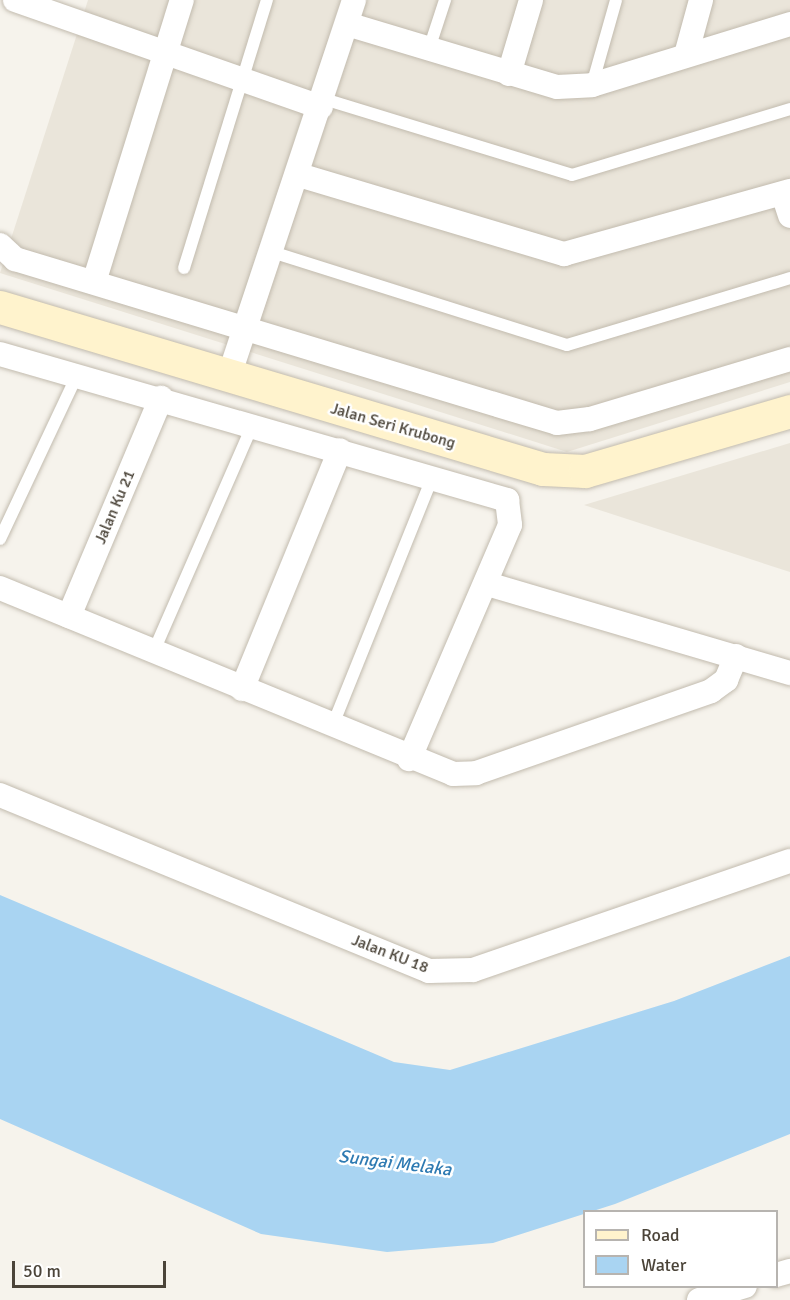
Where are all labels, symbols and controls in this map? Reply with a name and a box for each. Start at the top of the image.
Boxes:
street label: Jalan Seri Krubong [328,399,458,453]
street label: Jalan Ku 21 [91,467,139,547]
street label: Jalan KU 18 [349,931,431,977]
water label: Sungai Melaka [337,1145,453,1181]
legend [583,1210,778,1288]
text: Road [641,1224,680,1246]
scale bar [15,1249,170,1287]
text: Water [641,1254,686,1276]
text: 50 m [23,1260,61,1282]

